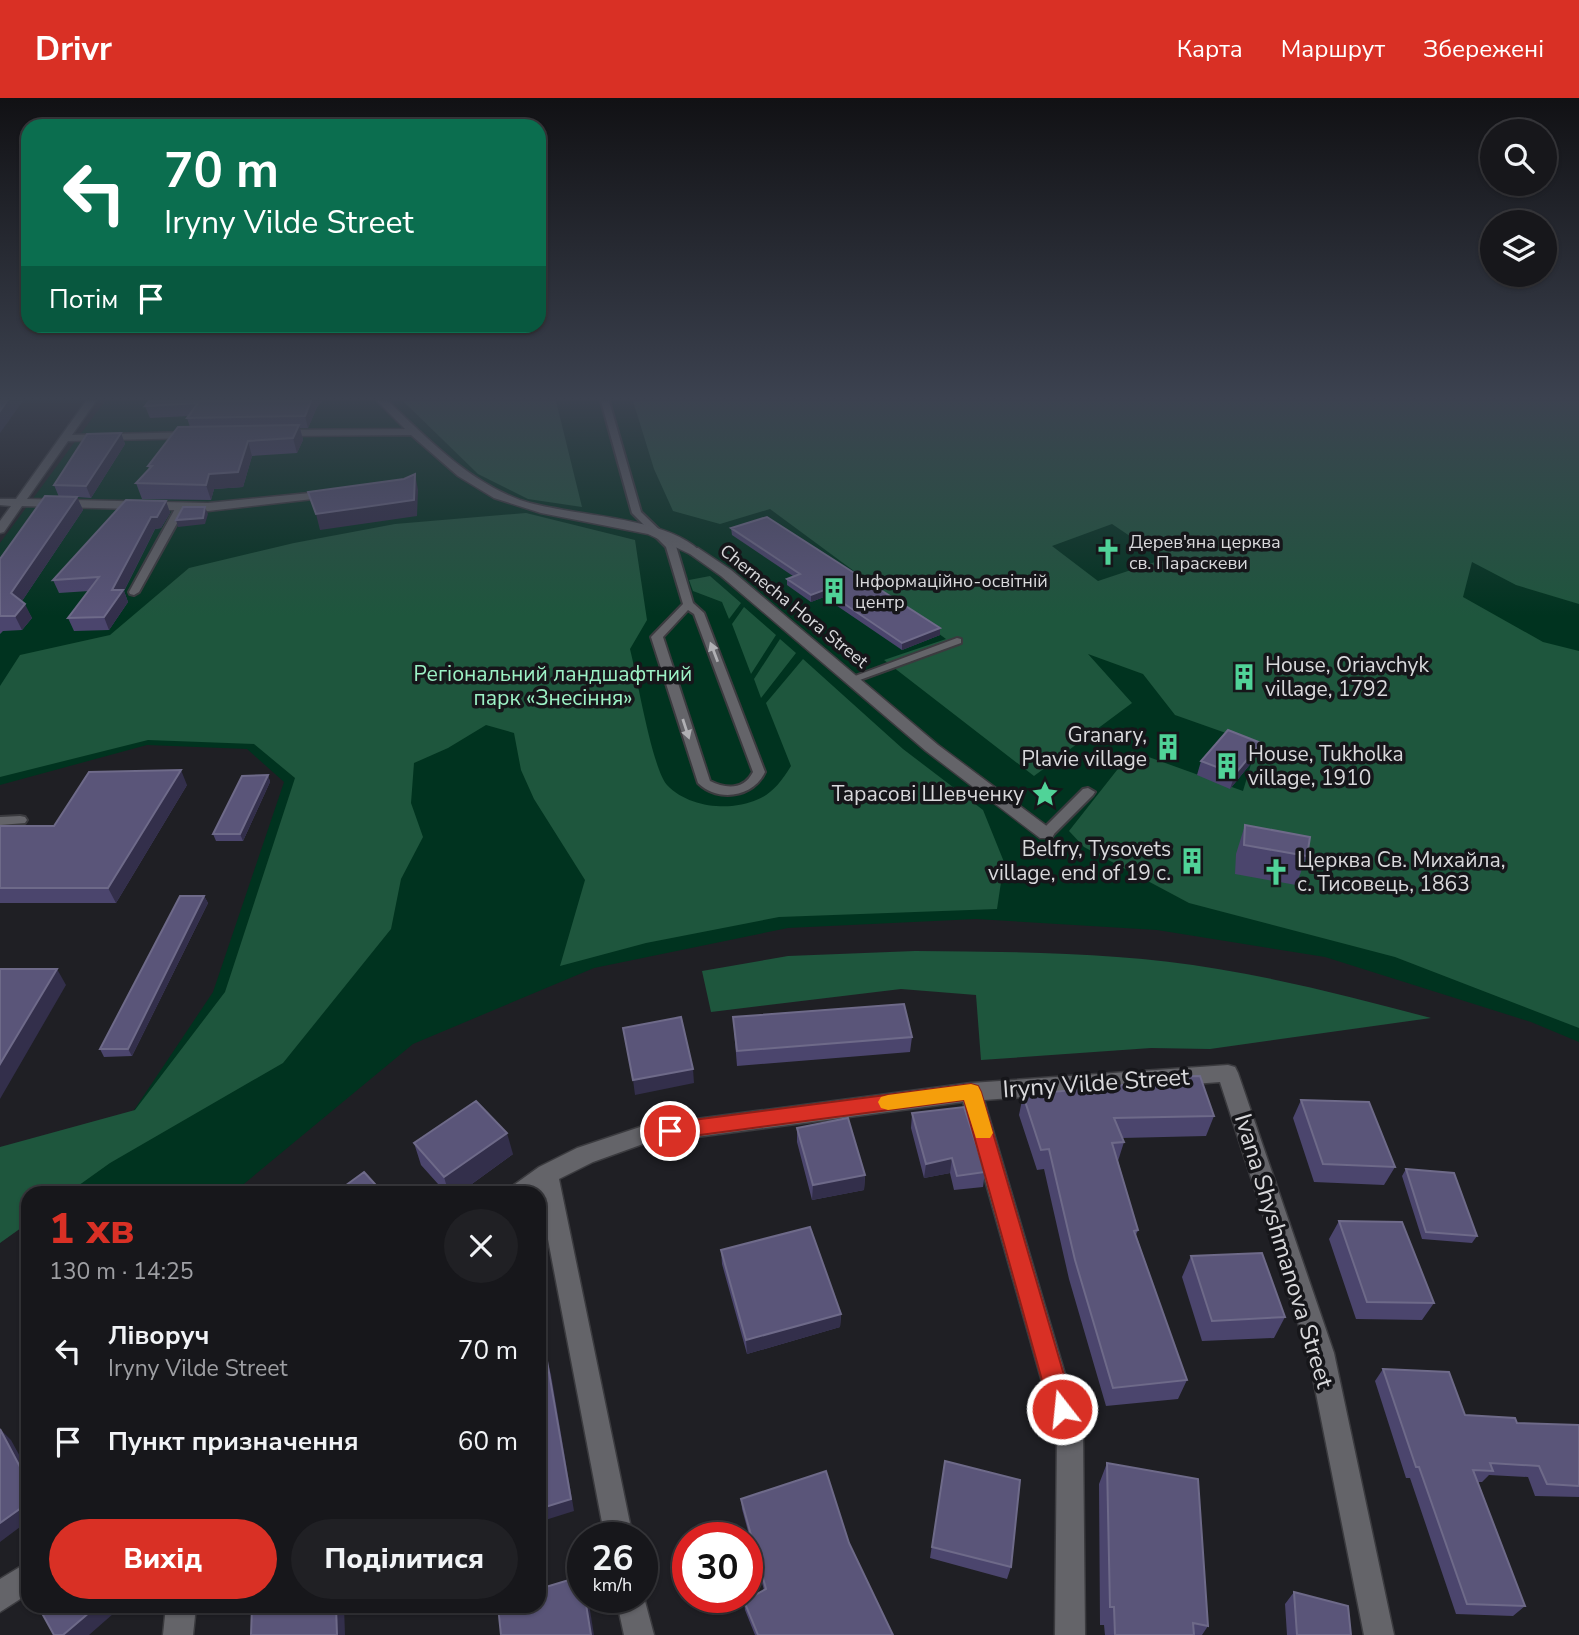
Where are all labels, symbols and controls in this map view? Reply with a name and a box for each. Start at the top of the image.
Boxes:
text: Drivr [35,27,112,72]
text: Карта [1177,33,1243,65]
text: Маршрут [1281,33,1385,65]
text: Збережені [1423,33,1544,65]
map controls [1480,119,1557,287]
button: search [1480,119,1557,196]
text: 70 m [164,137,279,204]
icon: left [49,147,140,238]
text: Iryny Vilde Street [164,201,414,244]
button: layers [1480,210,1557,287]
icon: arrive [132,280,170,318]
text: Потім [49,282,118,317]
place label: Дерев'яна церква св. Параскеви [1129,530,1281,575]
church icon: Дерев'яна церква св. Параскеви [1093,537,1123,567]
street label: Chernecha Hora Street [715,539,874,674]
place label: Інформаційно-освітній центр [855,569,1048,614]
building icon: Інформаційно-освітній центр [819,576,849,606]
one-way arrow [708,641,719,662]
place label: House, Oriavchyk village, 1792 [1265,651,1429,703]
park label: Регіональний ландшафтний парк «Знесіння» [414,660,692,712]
building icon: House, Oriavchyk village, 1792 [1229,662,1259,692]
one-way arrow [681,718,691,739]
place label: Granary, Plavie village [1021,721,1147,773]
building icon: Granary, Plavie village [1153,732,1183,762]
place label: House, Tukholka village, 1910 [1248,740,1404,792]
building icon: House, Tukholka village, 1910 [1212,751,1242,781]
place icon: Тарасові Шевченку [1030,779,1060,809]
place label: Тарасові Шевченку [832,780,1024,808]
place label: Belfry, Tysovets village, end of 19 c. [988,835,1171,887]
building icon: Belfry, Tysovets village, end of 19 c. [1177,846,1207,876]
place label: Церква Св. Михайла, с. Тисовець, 1863 [1297,846,1506,898]
church icon: Церква Св. Михайла, с. Тисовець, 1863 [1261,857,1291,887]
street label: Iryny Vilde Street [1001,1060,1191,1105]
pin [640,1101,700,1161]
street label: Ivana Shyshmanova Street [1227,1110,1341,1393]
icon: arrive [651,1112,689,1150]
text: 1 хв [49,1201,134,1258]
button: close [444,1209,518,1283]
text: 130 m · 14:25 [49,1256,194,1287]
text: Ліворуч [108,1318,209,1353]
icon: left [49,1332,87,1370]
text: 70 m [458,1333,518,1368]
text: Iryny Vilde Street [108,1353,288,1384]
position arrow [1025,1372,1099,1446]
icon: arrive [49,1423,87,1461]
text: Пункт призначення [108,1424,359,1459]
text: 60 m [458,1424,518,1459]
button: Вихід [49,1519,277,1599]
button: Поділитися [291,1519,518,1599]
speed limit sign: 30 [672,1522,763,1613]
text: 26 [591,1535,634,1582]
text: km/h [593,1573,632,1597]

